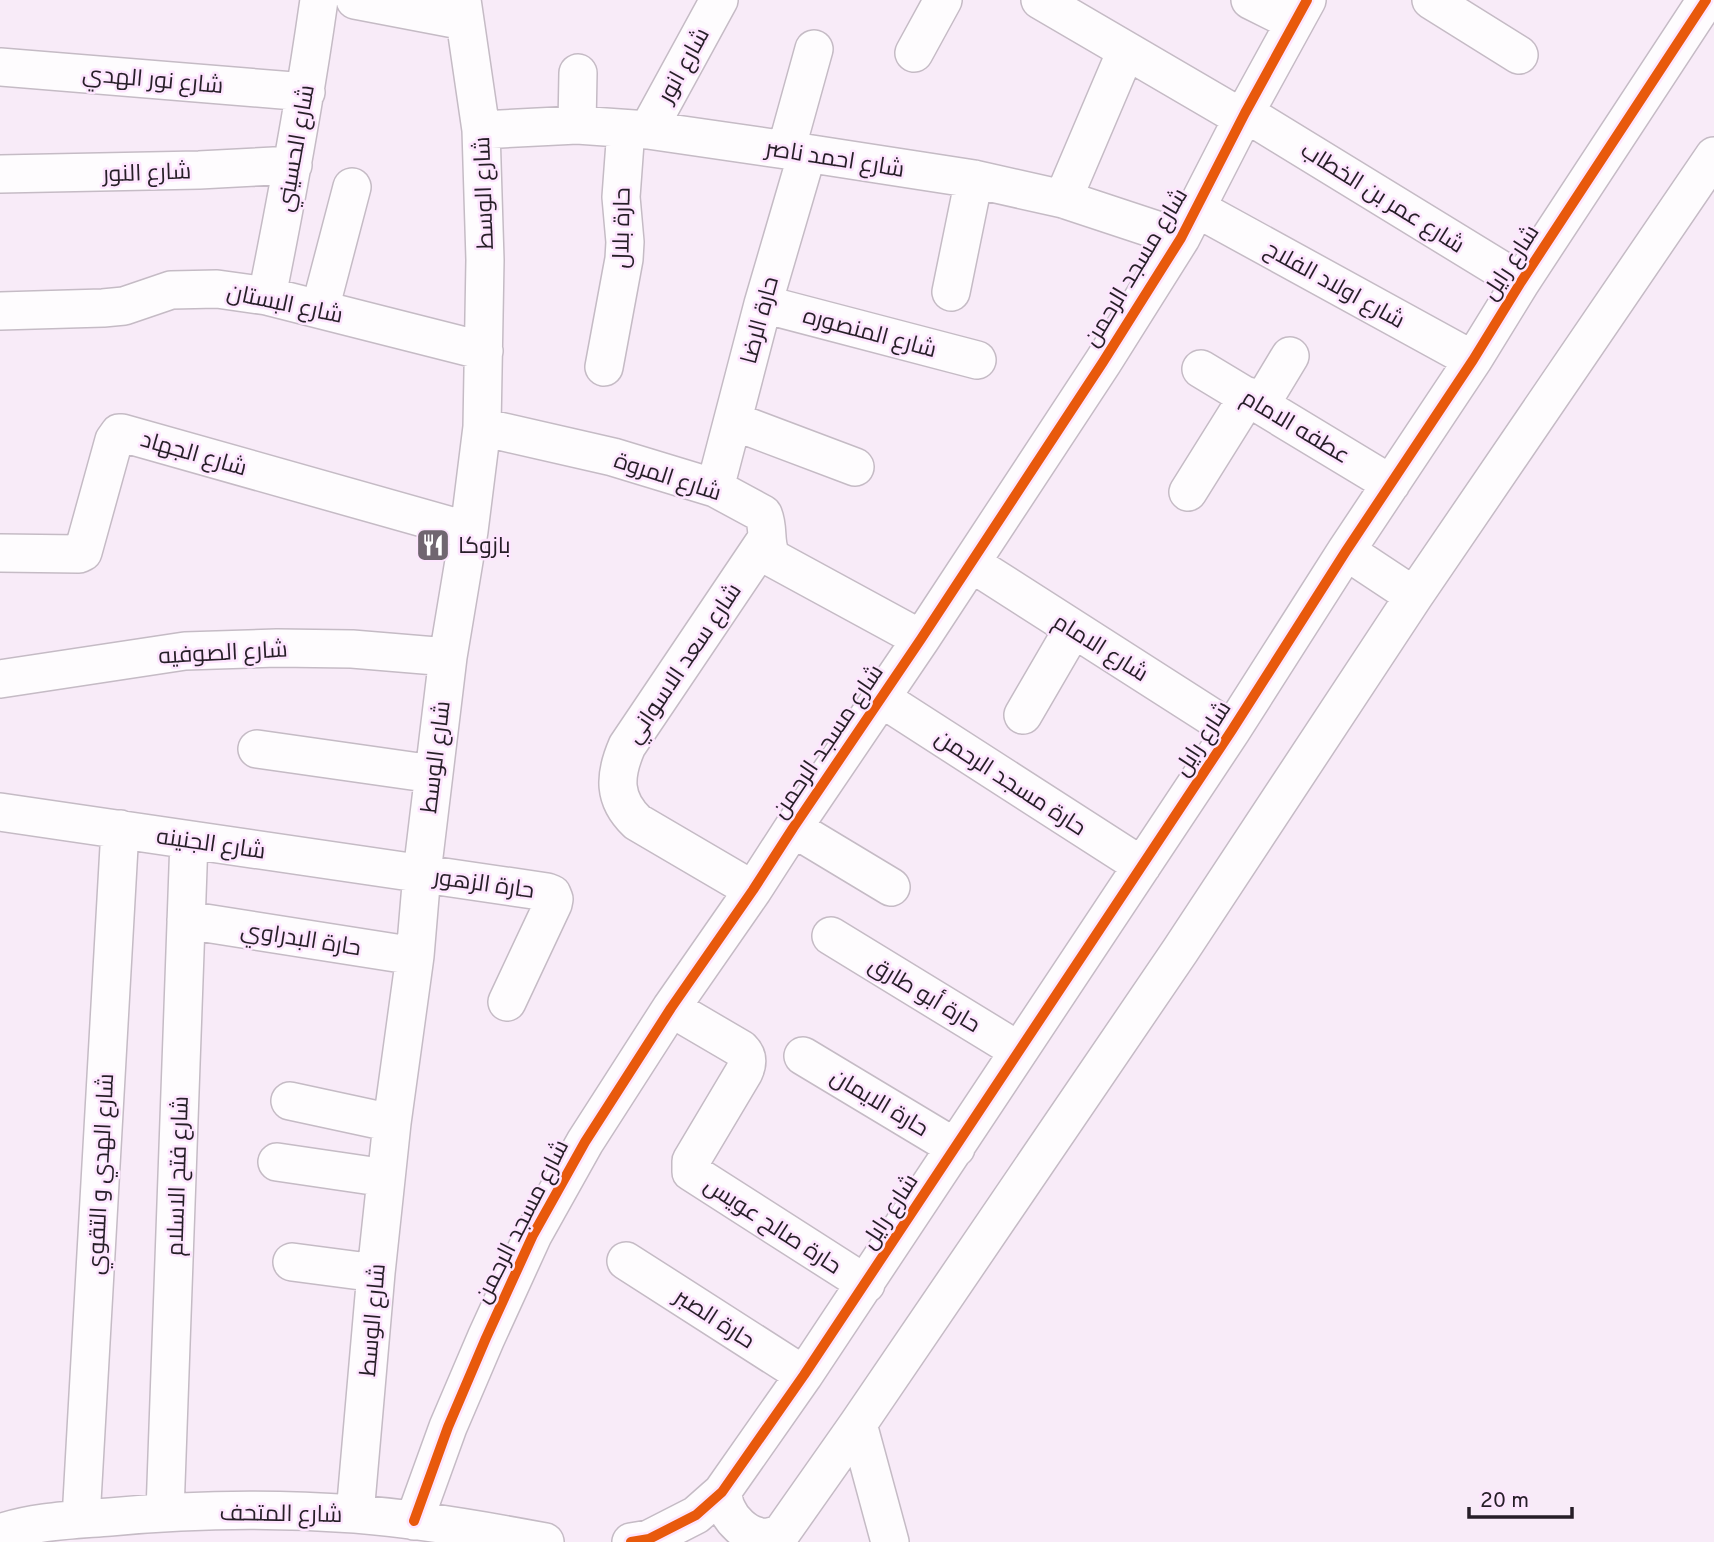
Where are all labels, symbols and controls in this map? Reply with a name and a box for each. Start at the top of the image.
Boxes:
street label: شارع انور [652,23,718,111]
street label: شارع نور الهدي [81,61,225,103]
street label: شارع الحسيني [272,83,324,214]
street label: شارع احمد ناصر [761,135,906,186]
street label: شارع الوسط [469,136,502,250]
street label: شارع عمر بن الخطاب [1294,137,1469,261]
street label: شارع النور [100,158,192,191]
street label: شارع مسجد الرحمن [1078,184,1196,353]
street label: حارة بلال [608,187,639,269]
street label: شارع رايل [1477,220,1547,307]
street label: شارع اولاد الفلاح [1259,236,1409,337]
street label: حارة الرضا [736,274,787,368]
street label: شارع البستان [224,279,345,332]
street label: شارع المنصوره [799,303,939,366]
street label: عطفه الامام [1235,385,1354,472]
street label: شارع الجهاد [137,426,250,484]
street label: شارع المروة [610,447,724,509]
restaurant icon: بازوكا [414,526,452,564]
place label: بازوكا [458,533,511,562]
street label: شارع سعد الاسواني [621,579,750,751]
street label: شارع الامام [1047,608,1153,690]
street label: شارع الصوفيه [158,637,289,672]
street label: شارع مسجد الرحمن [767,660,891,825]
street label: شارع رايل [1169,696,1239,783]
street label: شارع الوسط [416,699,459,815]
street label: حارة مسجد الرحمن [929,724,1091,844]
street label: شارع الجنينه [154,823,267,867]
street label: حارة الزهور [429,864,536,907]
street label: حارة البدراوي [238,917,363,965]
street label: حارة أبو طارق [863,949,986,1041]
street label: حارة الايمان [824,1064,933,1145]
street label: شارع الهدي و التقوي [83,1073,123,1276]
street label: شارع فتح الاسلام [162,1095,197,1257]
street label: شارع مسجد الرحمن [469,1135,577,1309]
street label: شارع رايل [856,1169,926,1256]
street label: حارة صالح عويس [697,1172,846,1282]
street label: شارع الوسط [355,1263,394,1378]
street label: حارة الصبر [666,1282,759,1357]
scale bar [1469,1476,1572,1520]
text: 20 m [1480,1488,1529,1515]
street label: شارع المتحف [219,1500,343,1531]

